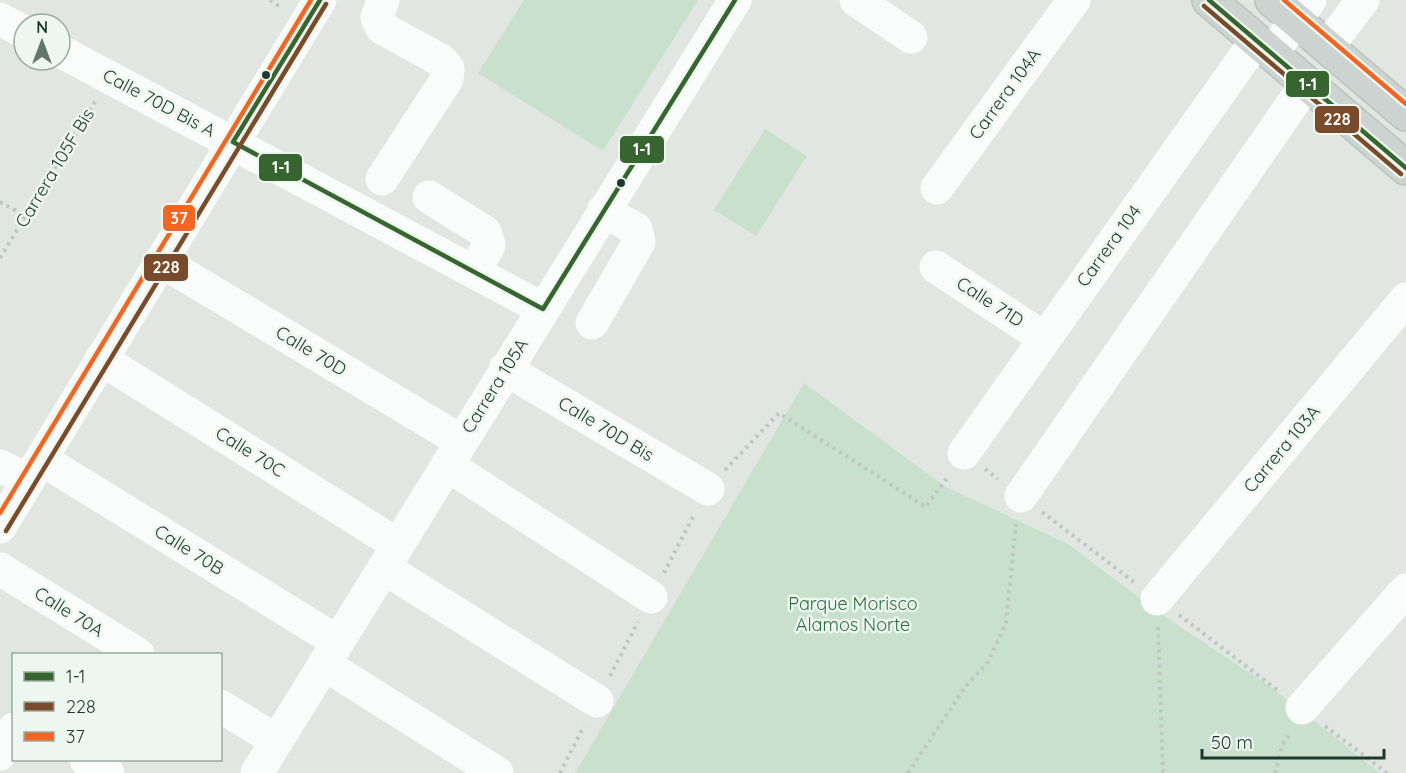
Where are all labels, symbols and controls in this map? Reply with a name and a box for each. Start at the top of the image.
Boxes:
north arrow [12,12,72,72]
text: N [36,17,48,37]
street label: Carrera 104A [964,43,1046,144]
street label: Calle 70D Bis A [99,63,220,142]
unlabelled marker [260,69,272,81]
line badge: 1-1 [1285,70,1330,98]
text: 1-1 [1299,74,1317,94]
street label: Carrera 105F Bis [10,104,99,232]
line badge: 228 [1314,105,1360,134]
text: 228 [1324,109,1351,129]
line badge: 1-1 [619,135,665,164]
text: 1-1 [633,139,651,159]
line badge: 1-1 [258,153,303,182]
text: 1-1 [272,157,290,177]
unlabelled marker [615,177,627,189]
street label: Carrera 104 [1071,200,1146,291]
line badge: 37 [162,204,196,232]
text: 37 [170,208,188,228]
line badge: 228 [143,253,189,282]
text: 228 [153,257,180,277]
street label: Calle 71D [952,271,1028,332]
street label: Calle 70D [272,320,351,381]
street label: Carrera 105A [456,334,533,437]
street label: Calle 70D Bis [554,391,658,466]
street label: Carrera 103A [1238,400,1325,497]
street label: Calle 70C [211,421,289,482]
street label: Calle 70B [150,519,228,580]
street label: Calle 70A [30,581,108,642]
park label: Parque Morisco Alamos Norte [788,592,918,636]
legend [12,653,222,761]
text: 1-1 [66,665,86,688]
text: 228 [66,695,96,718]
scale bar [1202,722,1384,760]
text: 37 [66,725,85,748]
text: 50 m [1211,731,1253,754]

